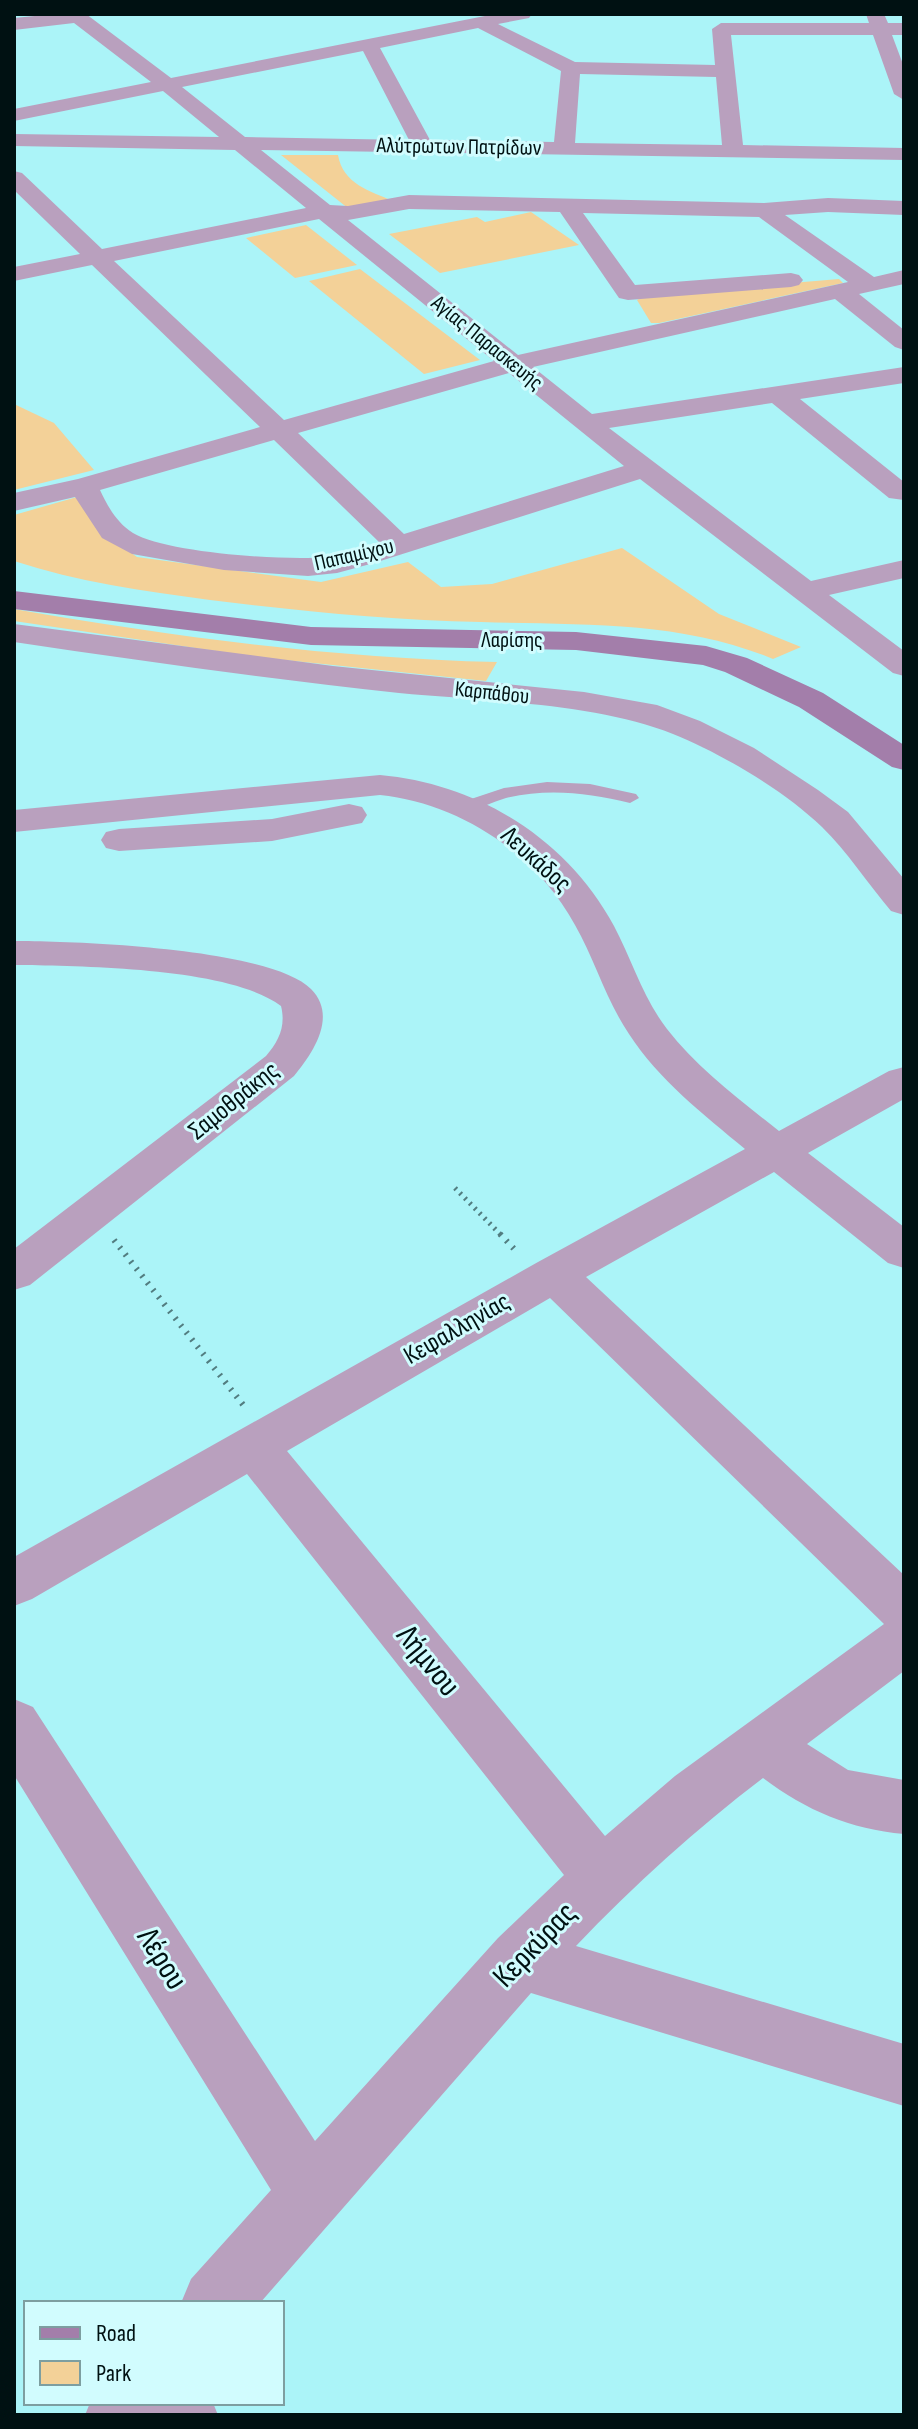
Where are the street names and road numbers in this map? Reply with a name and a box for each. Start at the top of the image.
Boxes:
street label: Αλύτρωτων Πατρίδων [375,132,542,162]
street label: Αγίας Παρασκευής [425,289,548,396]
street label: Παπαμίχου [312,533,396,577]
street label: Λαρίσης [480,627,543,654]
street label: Καρπάθου [453,676,531,710]
street label: Λευκάδος [494,820,578,900]
street label: Σαμοθράκης [183,1055,285,1147]
street label: Κεφαλληνίας [398,1286,516,1372]
street label: Λήμνου [387,1617,468,1704]
street label: Κερκύρας [485,1894,585,1996]
street label: Λέρου [128,1920,196,1997]

